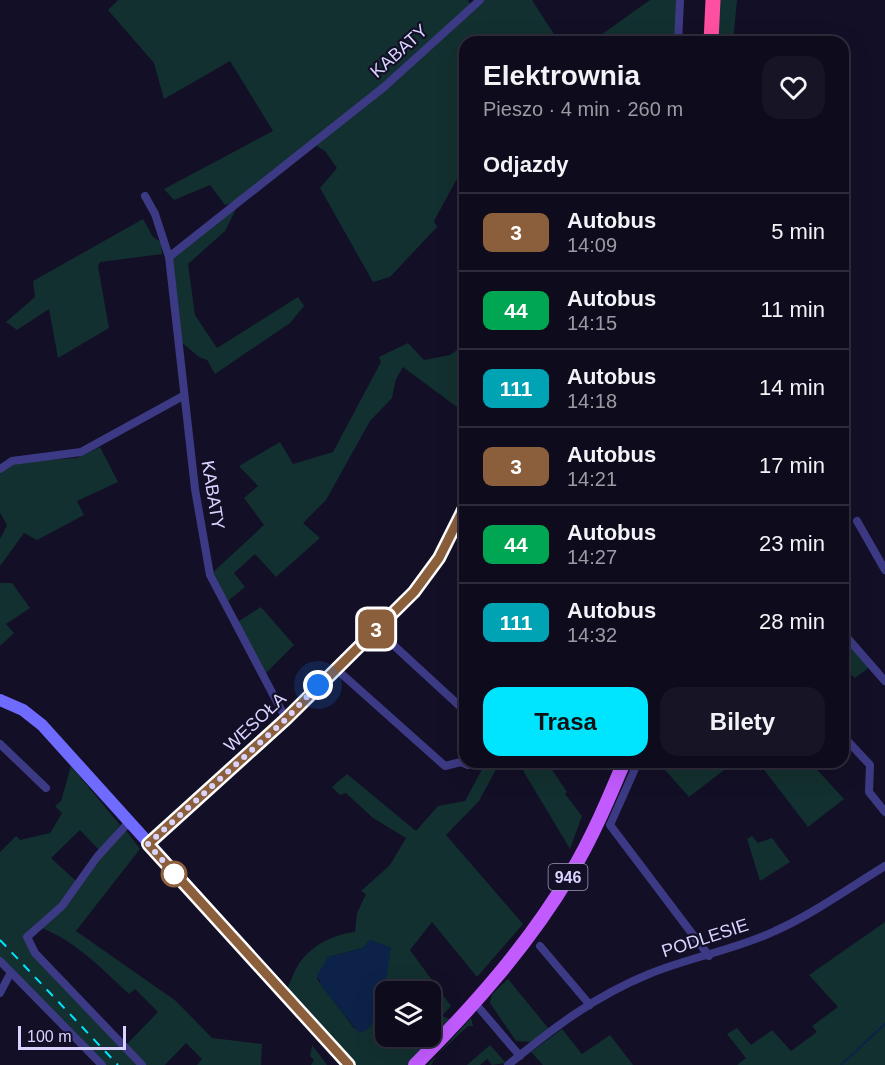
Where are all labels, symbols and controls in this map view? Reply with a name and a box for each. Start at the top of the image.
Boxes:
street label: KABATY [366,20,432,82]
button: heart [762,56,825,119]
text: Elektrownia [483,60,640,91]
text: Pieszo · 4 min · 260 m [483,98,683,120]
text: Odjazdy [483,152,569,177]
text: Autobus [567,208,656,233]
text: 5 min [771,219,825,244]
text: 3 [510,221,522,244]
text: 14:09 [567,234,617,256]
text: Autobus [567,286,656,311]
text: 11 min [761,297,825,322]
text: 44 [504,299,528,322]
text: 14:15 [567,312,617,334]
text: Autobus [567,364,656,389]
text: 14 min [759,375,825,400]
text: 111 [500,377,532,400]
text: 14:18 [567,390,617,412]
text: Autobus [567,442,656,467]
text: 17 min [759,453,825,478]
text: 3 [510,455,522,478]
street label: KABATY [198,459,228,531]
text: 14:21 [567,468,617,490]
text: Autobus [567,520,656,545]
text: 23 min [759,531,825,556]
text: 44 [504,533,528,556]
text: 14:27 [567,546,617,568]
text: Autobus [567,598,656,623]
text: 28 min [759,609,825,634]
line badge: 3 [356,610,395,648]
text: 111 [500,611,532,634]
text: 3 [370,618,382,641]
text: 14:32 [567,624,617,646]
your location [303,670,333,700]
button: Trasa [483,687,648,756]
button: Bilety [660,687,825,756]
street label: WESOŁA [220,688,290,756]
unlabelled marker [161,861,187,887]
road number: 946 [548,864,588,890]
street label: PODLESIE [659,915,751,961]
map controls [375,981,441,1047]
button: layers [375,981,441,1047]
scale bar [18,1023,126,1050]
text: 100 m [27,1028,71,1045]

